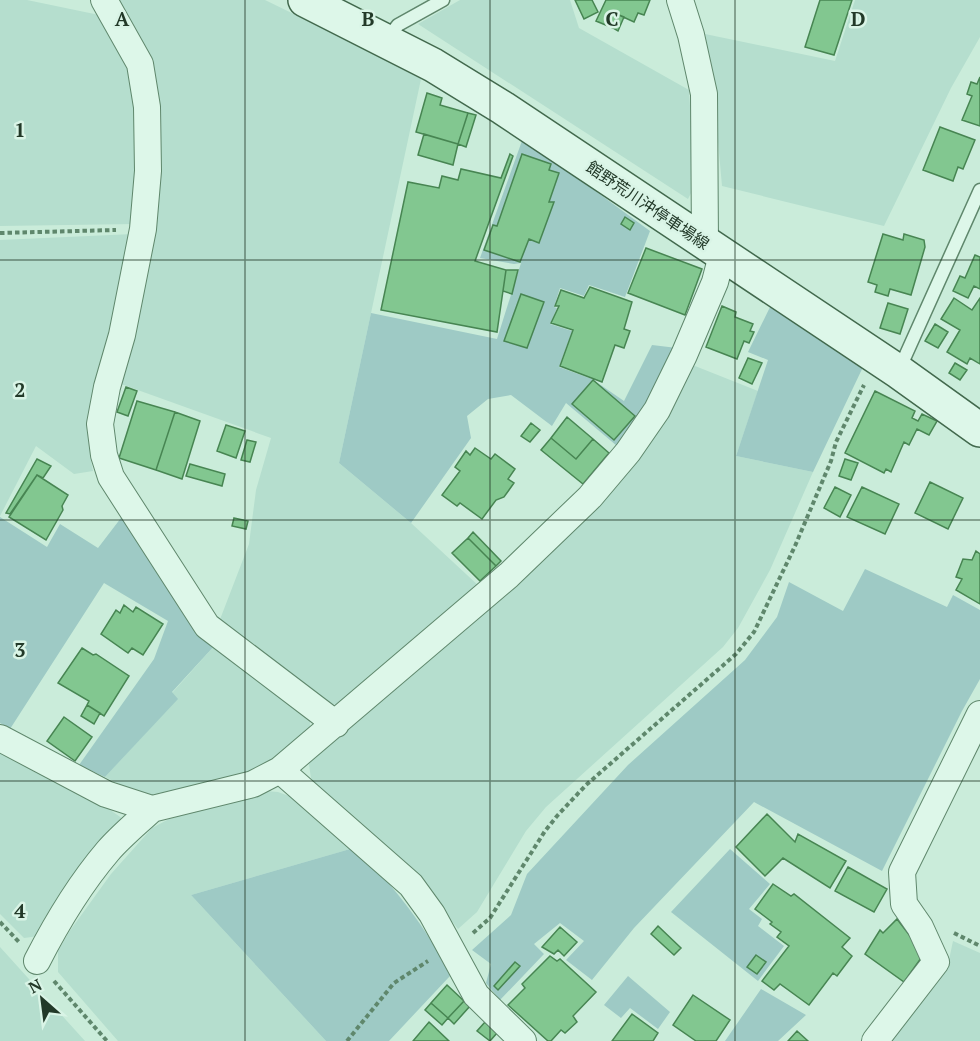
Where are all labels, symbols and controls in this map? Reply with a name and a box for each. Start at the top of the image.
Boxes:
text: A [115,5,130,32]
text: B [362,5,375,32]
text: C [605,5,619,32]
text: D [851,5,865,32]
text: 1 [14,116,26,143]
street label: 館野荒川沖停車場線 [582,156,714,254]
text: 2 [14,376,26,403]
text: 3 [14,636,26,663]
text: 4 [14,897,26,924]
north arrow [12,969,72,1029]
text: N [24,973,45,998]

